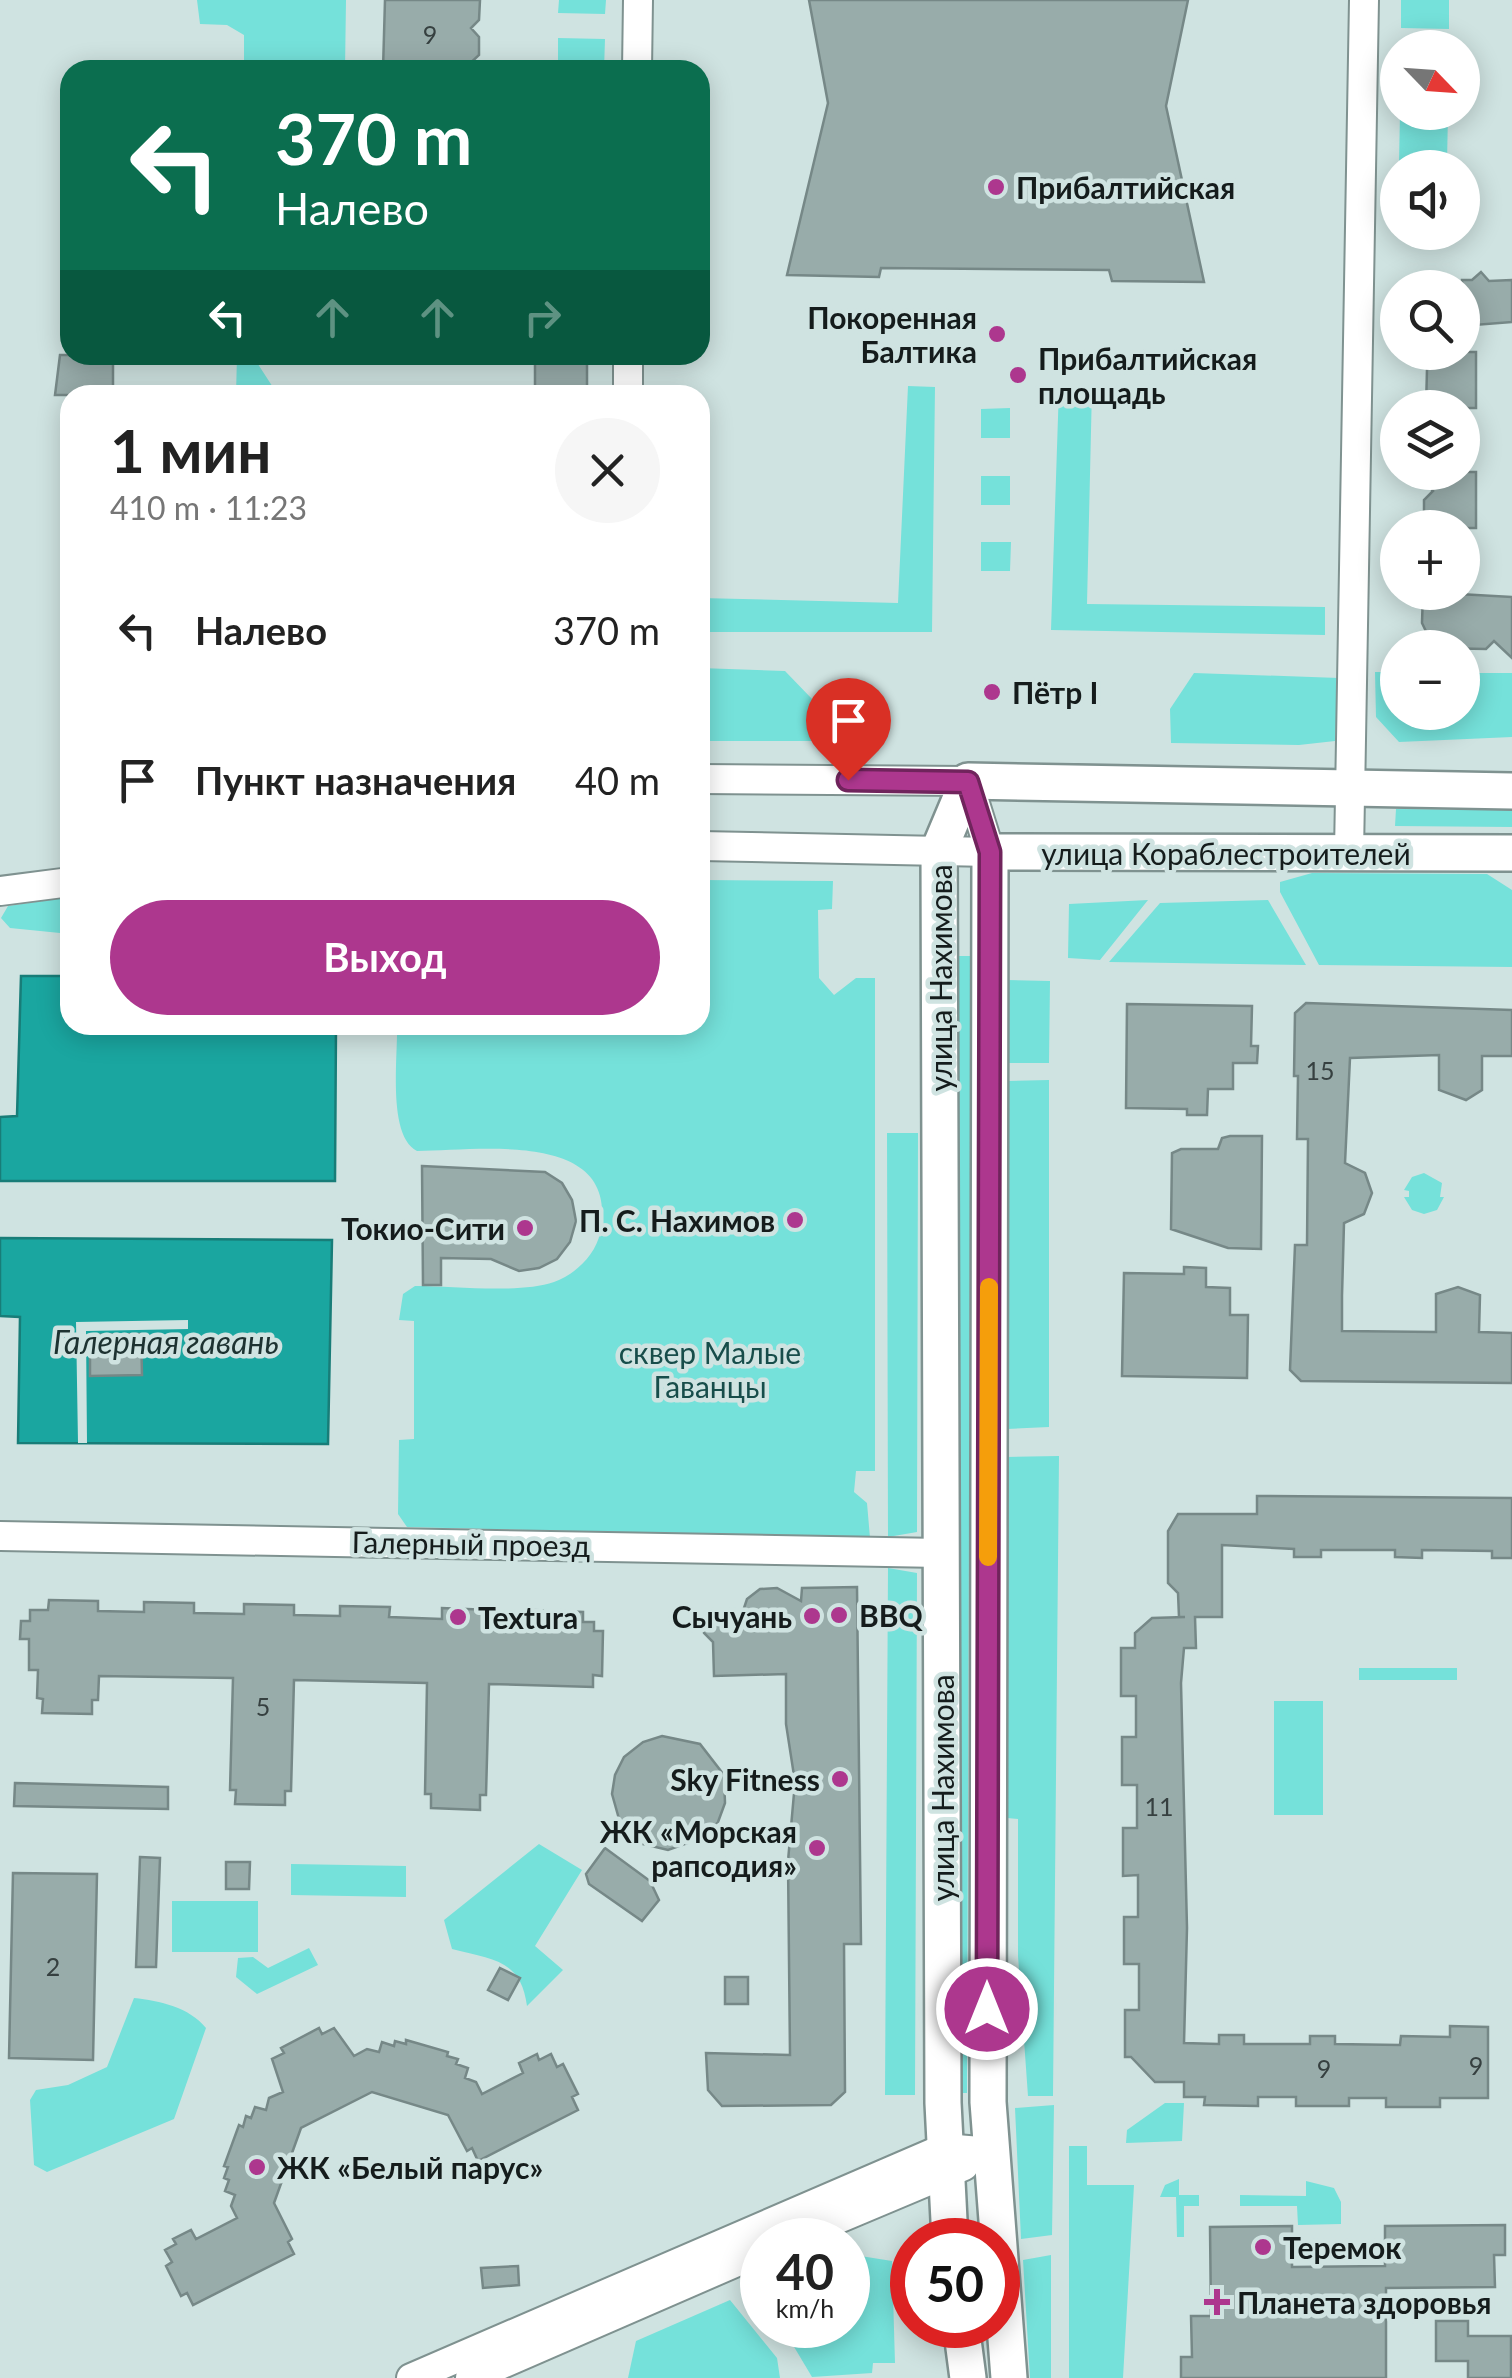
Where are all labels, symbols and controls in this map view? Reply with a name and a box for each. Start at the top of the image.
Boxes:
house number: 9 [423,19,437,49]
north arrow [1380,30,1480,130]
map controls [1380,30,1480,730]
text: 370 m [275,96,472,180]
icon: left [110,100,240,230]
button: sound [1380,150,1480,250]
place label: Прибалтийская [1016,169,1235,205]
marker: Прибалтийская [985,176,1007,198]
text: Налево [275,181,429,235]
button: search [1380,270,1480,370]
icon: left [200,290,255,345]
icon: ahead [305,290,360,345]
icon: ahead [410,290,465,345]
icon: right [515,290,570,345]
place label: Покоренная Балтика [807,299,977,369]
marker: Покоренная Балтика [986,323,1008,345]
place label: Прибалтийская площадь [1038,340,1257,410]
marker: Прибалтийская площадь [1007,364,1029,386]
button: layers [1380,390,1480,490]
text: 1 мин [110,414,272,486]
button: close [555,418,660,523]
text: 410 m · 11:23 [110,488,307,527]
button: + [1380,510,1480,610]
icon: left [110,603,165,658]
text: Налево [195,607,327,653]
text: 370 m [553,607,660,653]
button: − [1380,630,1480,730]
place label: Пётр I [1012,674,1098,710]
pin [806,678,891,781]
marker: Пётр I [981,681,1003,703]
icon: arrive [821,693,876,748]
icon: arrive [110,753,165,808]
text: Пункт назначения [195,757,516,803]
text: 40 m [575,757,660,803]
street label: улица Кораблестроителей [1041,835,1411,871]
street label: улица Нахимова [922,864,958,1092]
button: Выход [110,900,660,1015]
house number: 15 [1305,1055,1335,1085]
place label: П. С. Нахимов [579,1202,775,1238]
marker: П. С. Нахимов [784,1209,806,1231]
place label: Токио-Сити [341,1210,505,1246]
marker: Токио-Сити [514,1217,536,1239]
water label: Галерная гавань [53,1322,279,1361]
park label: сквер Малые Гаванцы [619,1334,801,1404]
street label: Галерный проезд [351,1523,591,1563]
place label: BBQ [859,1597,924,1633]
place label: Сычуань [672,1598,792,1634]
place label: Textura [478,1599,578,1635]
marker: BBQ [828,1604,850,1626]
marker: Сычуань [801,1605,823,1627]
marker: Textura [447,1606,469,1628]
street label: улица Нахимова [924,1674,960,1902]
house number: 5 [256,1691,270,1721]
place label: Sky Fitness [670,1761,820,1797]
marker: Sky Fitness [829,1768,851,1790]
house number: 11 [1144,1791,1174,1821]
place label: ЖК «Морская рапсодия» [600,1813,797,1883]
marker: ЖК «Морская рапсодия» [806,1837,828,1859]
house number: 2 [46,1951,60,1981]
position arrow [935,1957,1039,2061]
house number: 9 [1469,2050,1483,2080]
house number: 9 [1317,2053,1331,2083]
place label: ЖК «Белый парус» [277,2149,543,2185]
marker: ЖК «Белый парус» [246,2156,268,2178]
speed limit sign: 50 [890,2218,1020,2348]
place label: Теремок [1283,2229,1402,2265]
marker: Теремок [1252,2236,1274,2258]
text: 40 [776,2241,834,2301]
place label: Планета здоровья [1237,2284,1491,2320]
marker: Планета здоровья [1206,2291,1228,2313]
text: km/h [776,2293,834,2323]

